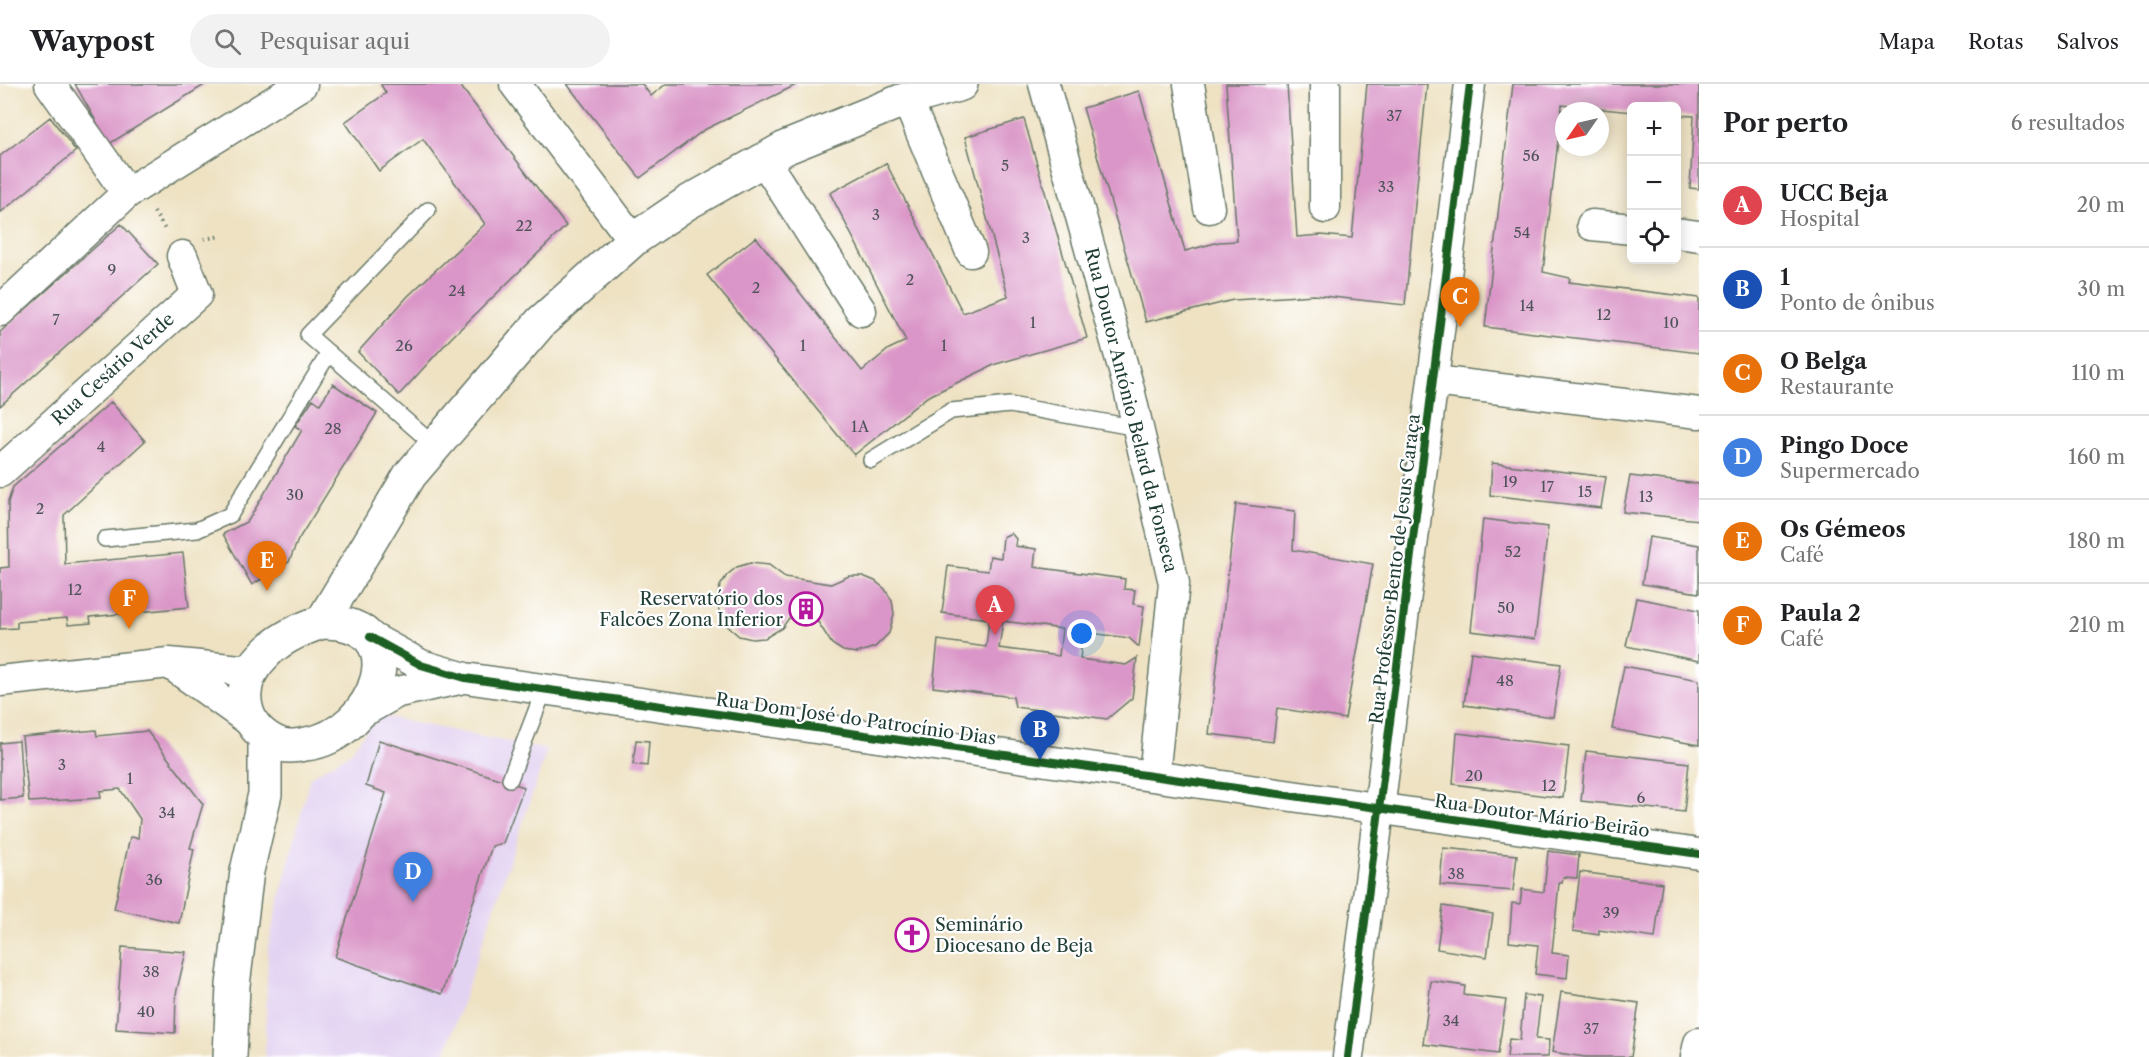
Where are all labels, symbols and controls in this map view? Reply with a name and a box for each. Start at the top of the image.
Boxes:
search box [190,14,610,68]
text: Waypost [30,24,154,58]
icon: search [211,25,244,58]
text: Pesquisar aqui [259,28,410,55]
text: Mapa [1879,29,1935,54]
text: Rotas [1968,29,2024,54]
text: Salvos [2057,29,2119,54]
north arrow [1555,102,1609,156]
map controls [1627,102,1681,264]
button: + [1627,102,1681,156]
house number: 37 [1386,106,1402,125]
text: Por perto [1723,107,1848,139]
text: 6 resultados [2011,111,2125,135]
house number: 56 [1523,146,1540,165]
house number: 5 [1001,156,1009,175]
button: − [1627,156,1681,210]
house number: 33 [1378,177,1394,196]
text: UCC Beja [1780,180,1888,207]
text: A [1735,193,1750,217]
text: 20 m [2077,193,2125,217]
house number: 3 [872,205,880,224]
text: Hospital [1780,207,1860,231]
button: locate [1627,210,1681,264]
house number: 22 [515,216,533,235]
house number: 54 [1514,223,1530,242]
house number: 3 [1022,228,1030,247]
street label: Rua Doutor António Belard da Fonseca [1080,245,1182,575]
house number: 9 [108,260,116,279]
text: 1 [1780,264,1790,291]
house number: 2 [906,270,914,289]
text: B [1735,277,1750,301]
text: 30 m [2077,277,2125,301]
house number: 2 [752,278,760,297]
pin: C [1440,278,1480,327]
house number: 24 [448,281,466,300]
text: Ponto de ônibus [1780,291,1935,315]
house number: 14 [1520,296,1534,315]
house number: 12 [1597,305,1611,324]
street label: Rua Cesário Verde [47,308,179,430]
house number: 7 [52,310,60,329]
house number: 1 [1030,313,1037,332]
house number: 10 [1663,313,1679,332]
house number: 26 [395,336,413,355]
house number: 1 [800,336,807,355]
house number: 1 [941,336,948,355]
text: O Belga [1780,348,1867,375]
text: C [1734,361,1751,385]
text: 110 m [2072,361,2125,385]
text: Restaurante [1780,375,1894,399]
street label: Rua Professor Bento de Jesus Caraça [1365,412,1425,726]
house number: 1A [851,417,870,436]
house number: 28 [324,419,342,438]
text: Pingo Doce [1780,432,1908,459]
house number: 4 [97,437,105,456]
text: D [1734,445,1751,469]
text: 160 m [2068,445,2125,469]
text: Supermercado [1780,459,1920,483]
house number: 19 [1502,472,1518,491]
house number: 17 [1540,477,1554,496]
house number: 15 [1578,482,1592,501]
house number: 30 [286,485,304,504]
house number: 13 [1639,487,1653,506]
house number: 2 [36,499,44,518]
text: Os Gémeos [1780,516,1906,543]
text: E [1735,529,1750,553]
text: 180 m [2068,529,2125,553]
pin: E [248,542,286,591]
house number: 52 [1505,542,1521,561]
text: Café [1780,543,1824,567]
house number: 12 [68,580,82,599]
pin: F [110,580,148,629]
pin: A [976,586,1014,635]
place label: Reservatório dos Falcões Zona Inferior [599,588,783,631]
building icon: Reservatório dos Falcões Zona Inferior [788,591,824,627]
house number: 50 [1497,598,1515,617]
text: Paula 2 [1780,600,1861,627]
text: F [1736,613,1749,637]
text: 210 m [2068,613,2125,637]
your location [1067,619,1096,648]
text: Café [1780,627,1824,651]
house number: 48 [1496,671,1514,690]
street label: Rua Dom José do Patrocínio Dias [714,688,998,750]
pin: B [1020,710,1060,760]
house number: 3 [58,755,66,774]
house number: 20 [1465,766,1483,785]
house number: 1 [127,769,134,788]
house number: 12 [1542,776,1556,795]
house number: 6 [1637,788,1646,807]
street label: Rua Doutor Mário Beirão [1433,790,1651,842]
house number: 34 [159,803,175,822]
pin: D [394,852,432,902]
house number: 38 [1447,864,1465,883]
house number: 36 [145,870,163,889]
house number: 39 [1602,903,1620,922]
place label: Seminário Diocesano de Beja [935,914,1094,957]
church icon: Seminário Diocesano de Beja [894,917,930,953]
house number: 38 [142,962,160,981]
house number: 40 [137,1002,155,1021]
house number: 34 [1443,1011,1459,1030]
house number: 37 [1583,1019,1599,1038]

